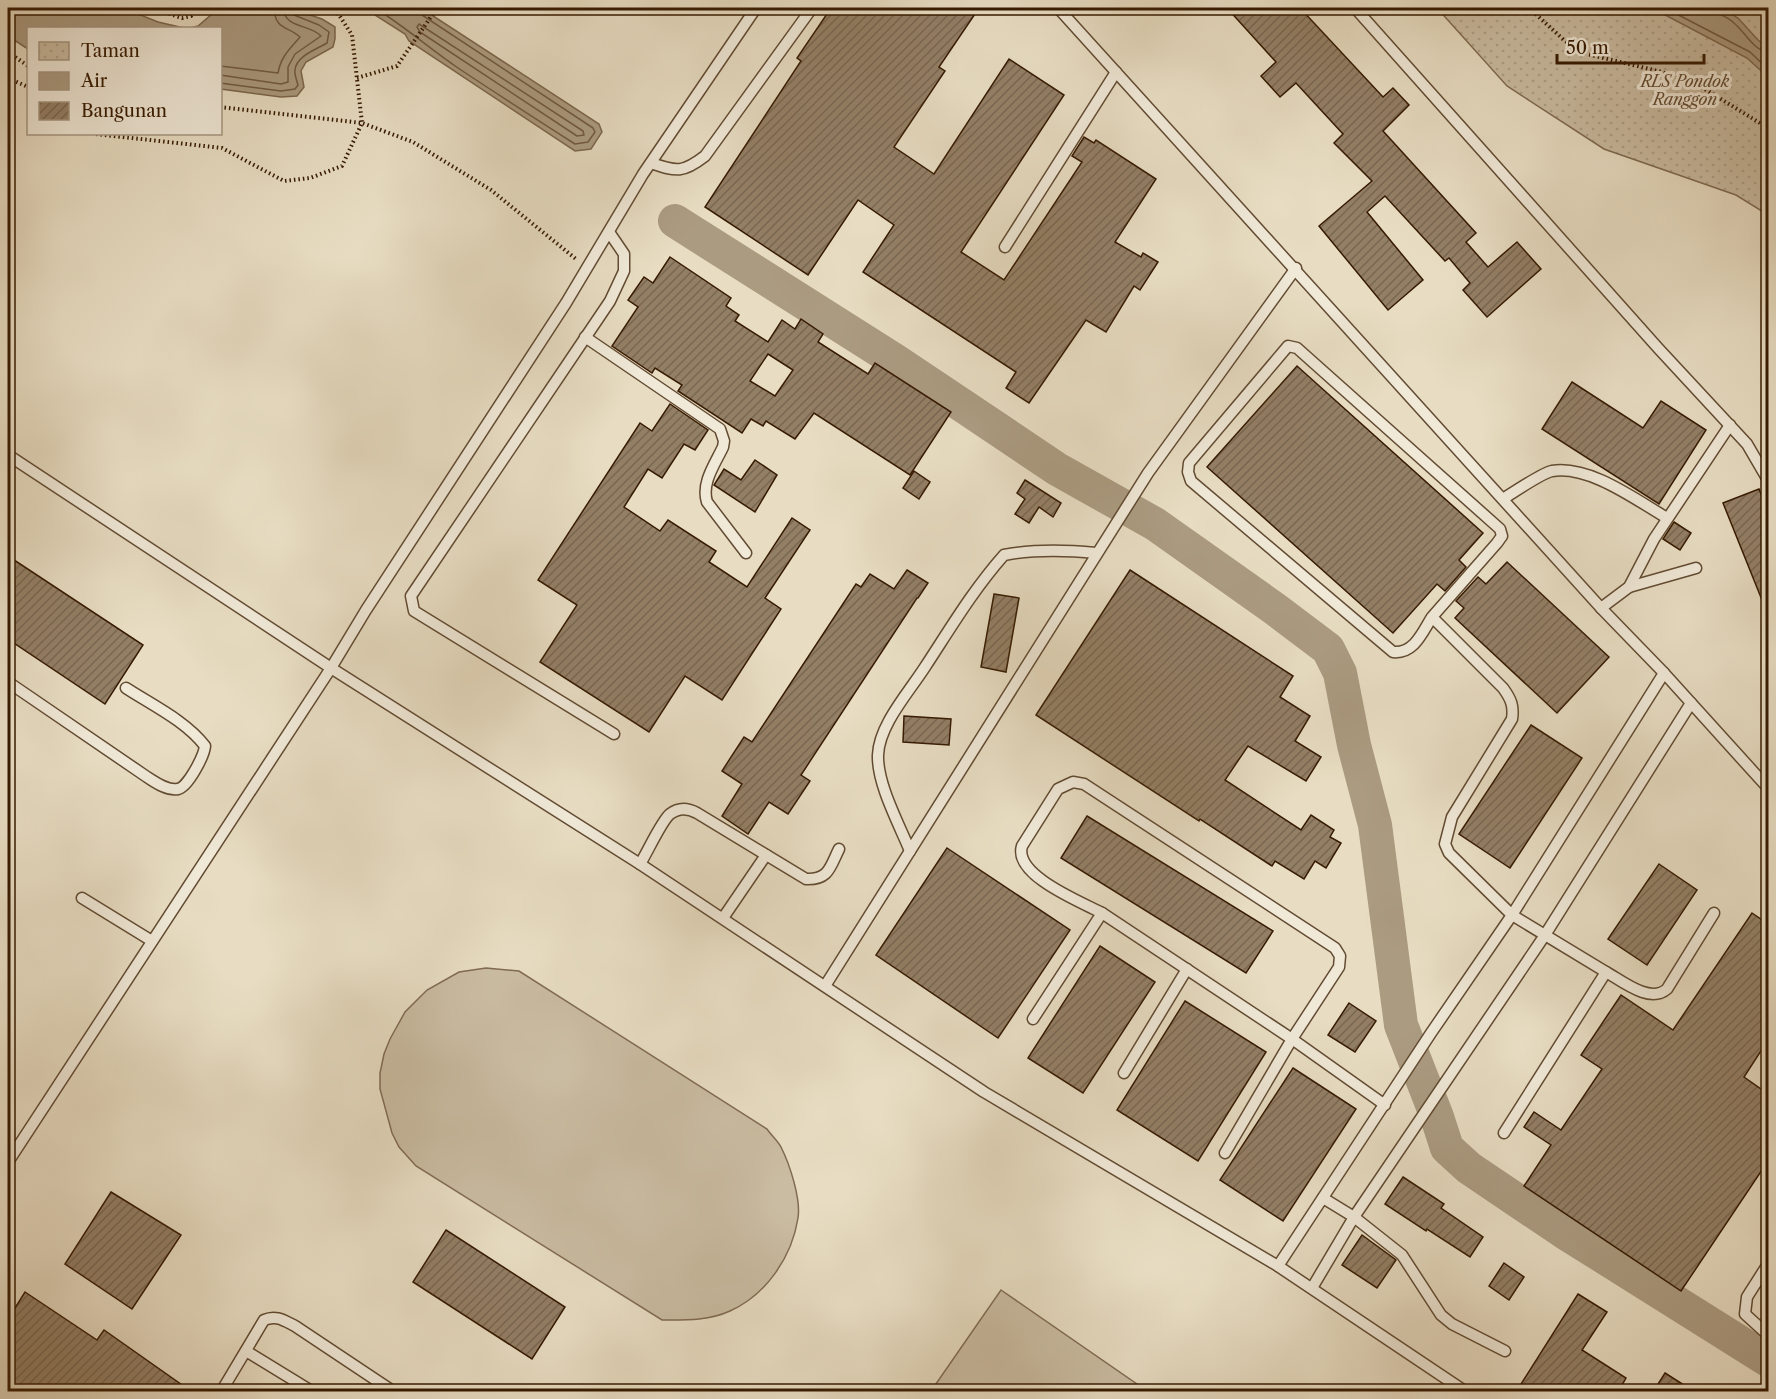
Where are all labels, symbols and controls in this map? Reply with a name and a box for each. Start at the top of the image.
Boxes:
legend [27,27,222,135]
scale bar [1557,27,1704,65]
text: 50 m [1566,37,1609,59]
text: Taman [81,40,140,62]
text: Air [80,70,108,92]
park label: RLS Pondok Ranggon [1639,71,1730,109]
text: Bangunan [81,100,167,122]

